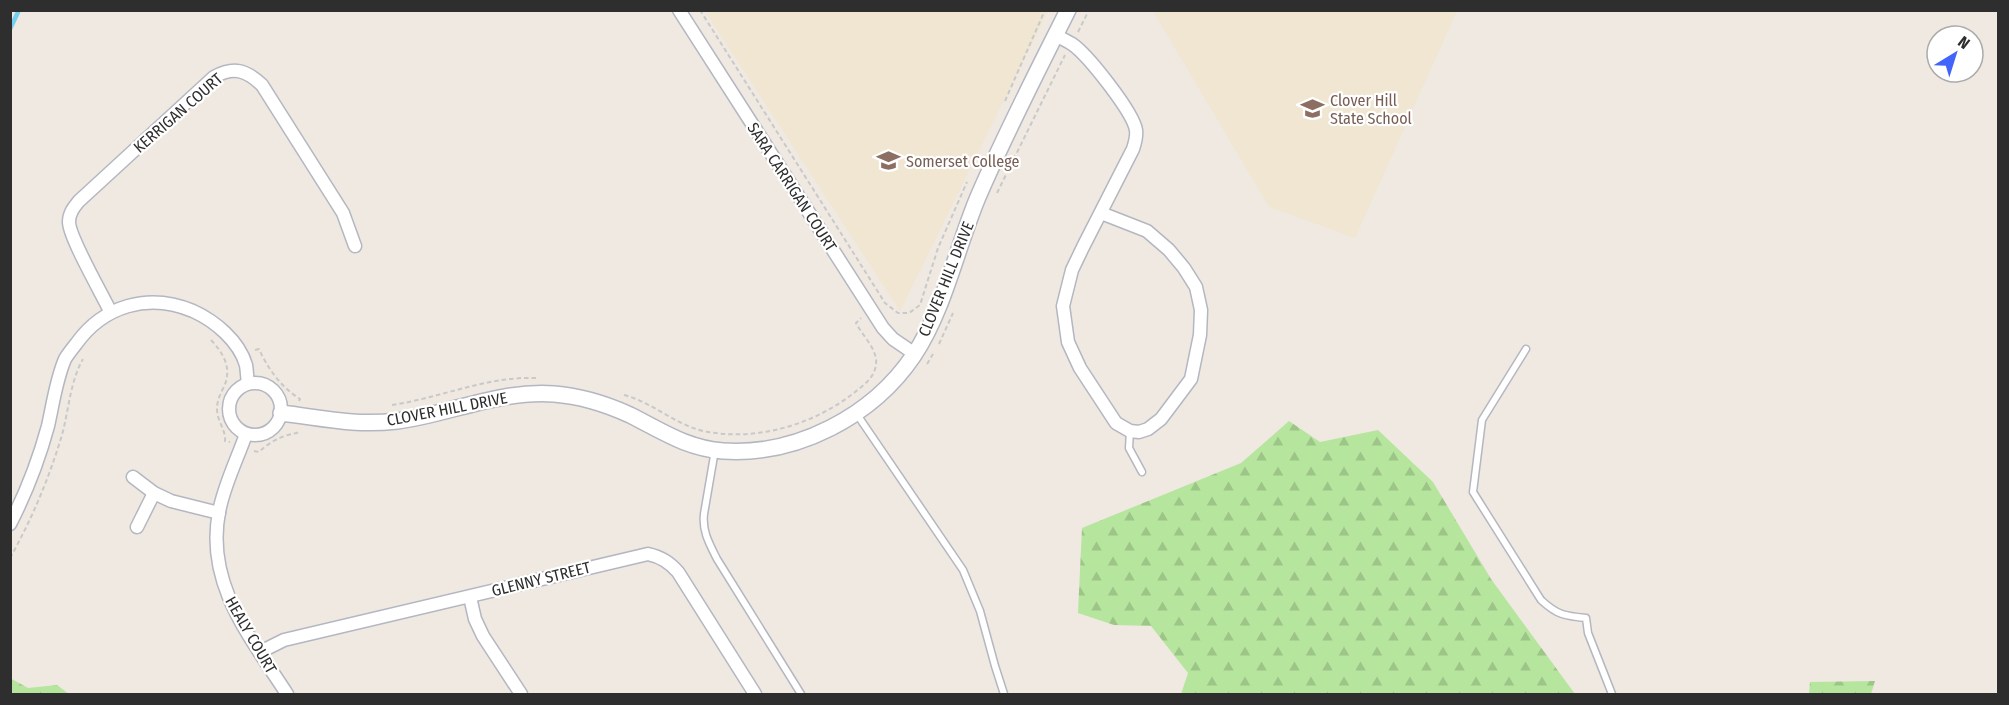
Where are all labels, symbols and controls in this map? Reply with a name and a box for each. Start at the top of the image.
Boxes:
north arrow [1925,24,1985,84]
text: N [1954,32,1974,53]
street label: KERRIGAN COURT [130,69,227,157]
place label: Clover Hill State School [1330,91,1412,128]
school or university icon: Clover Hill State School [1299,96,1325,122]
street label: SARA CARRIGAN COURT [743,119,841,255]
school or university icon: Somerset College [875,148,901,174]
place label: Somerset College [906,152,1019,171]
street label: CLOVER HILL DRIVE [914,219,978,339]
street label: CLOVER HILL DRIVE [385,388,509,430]
street label: GLENNY STREET [490,557,593,600]
street label: HEALY COURT [221,593,281,678]

